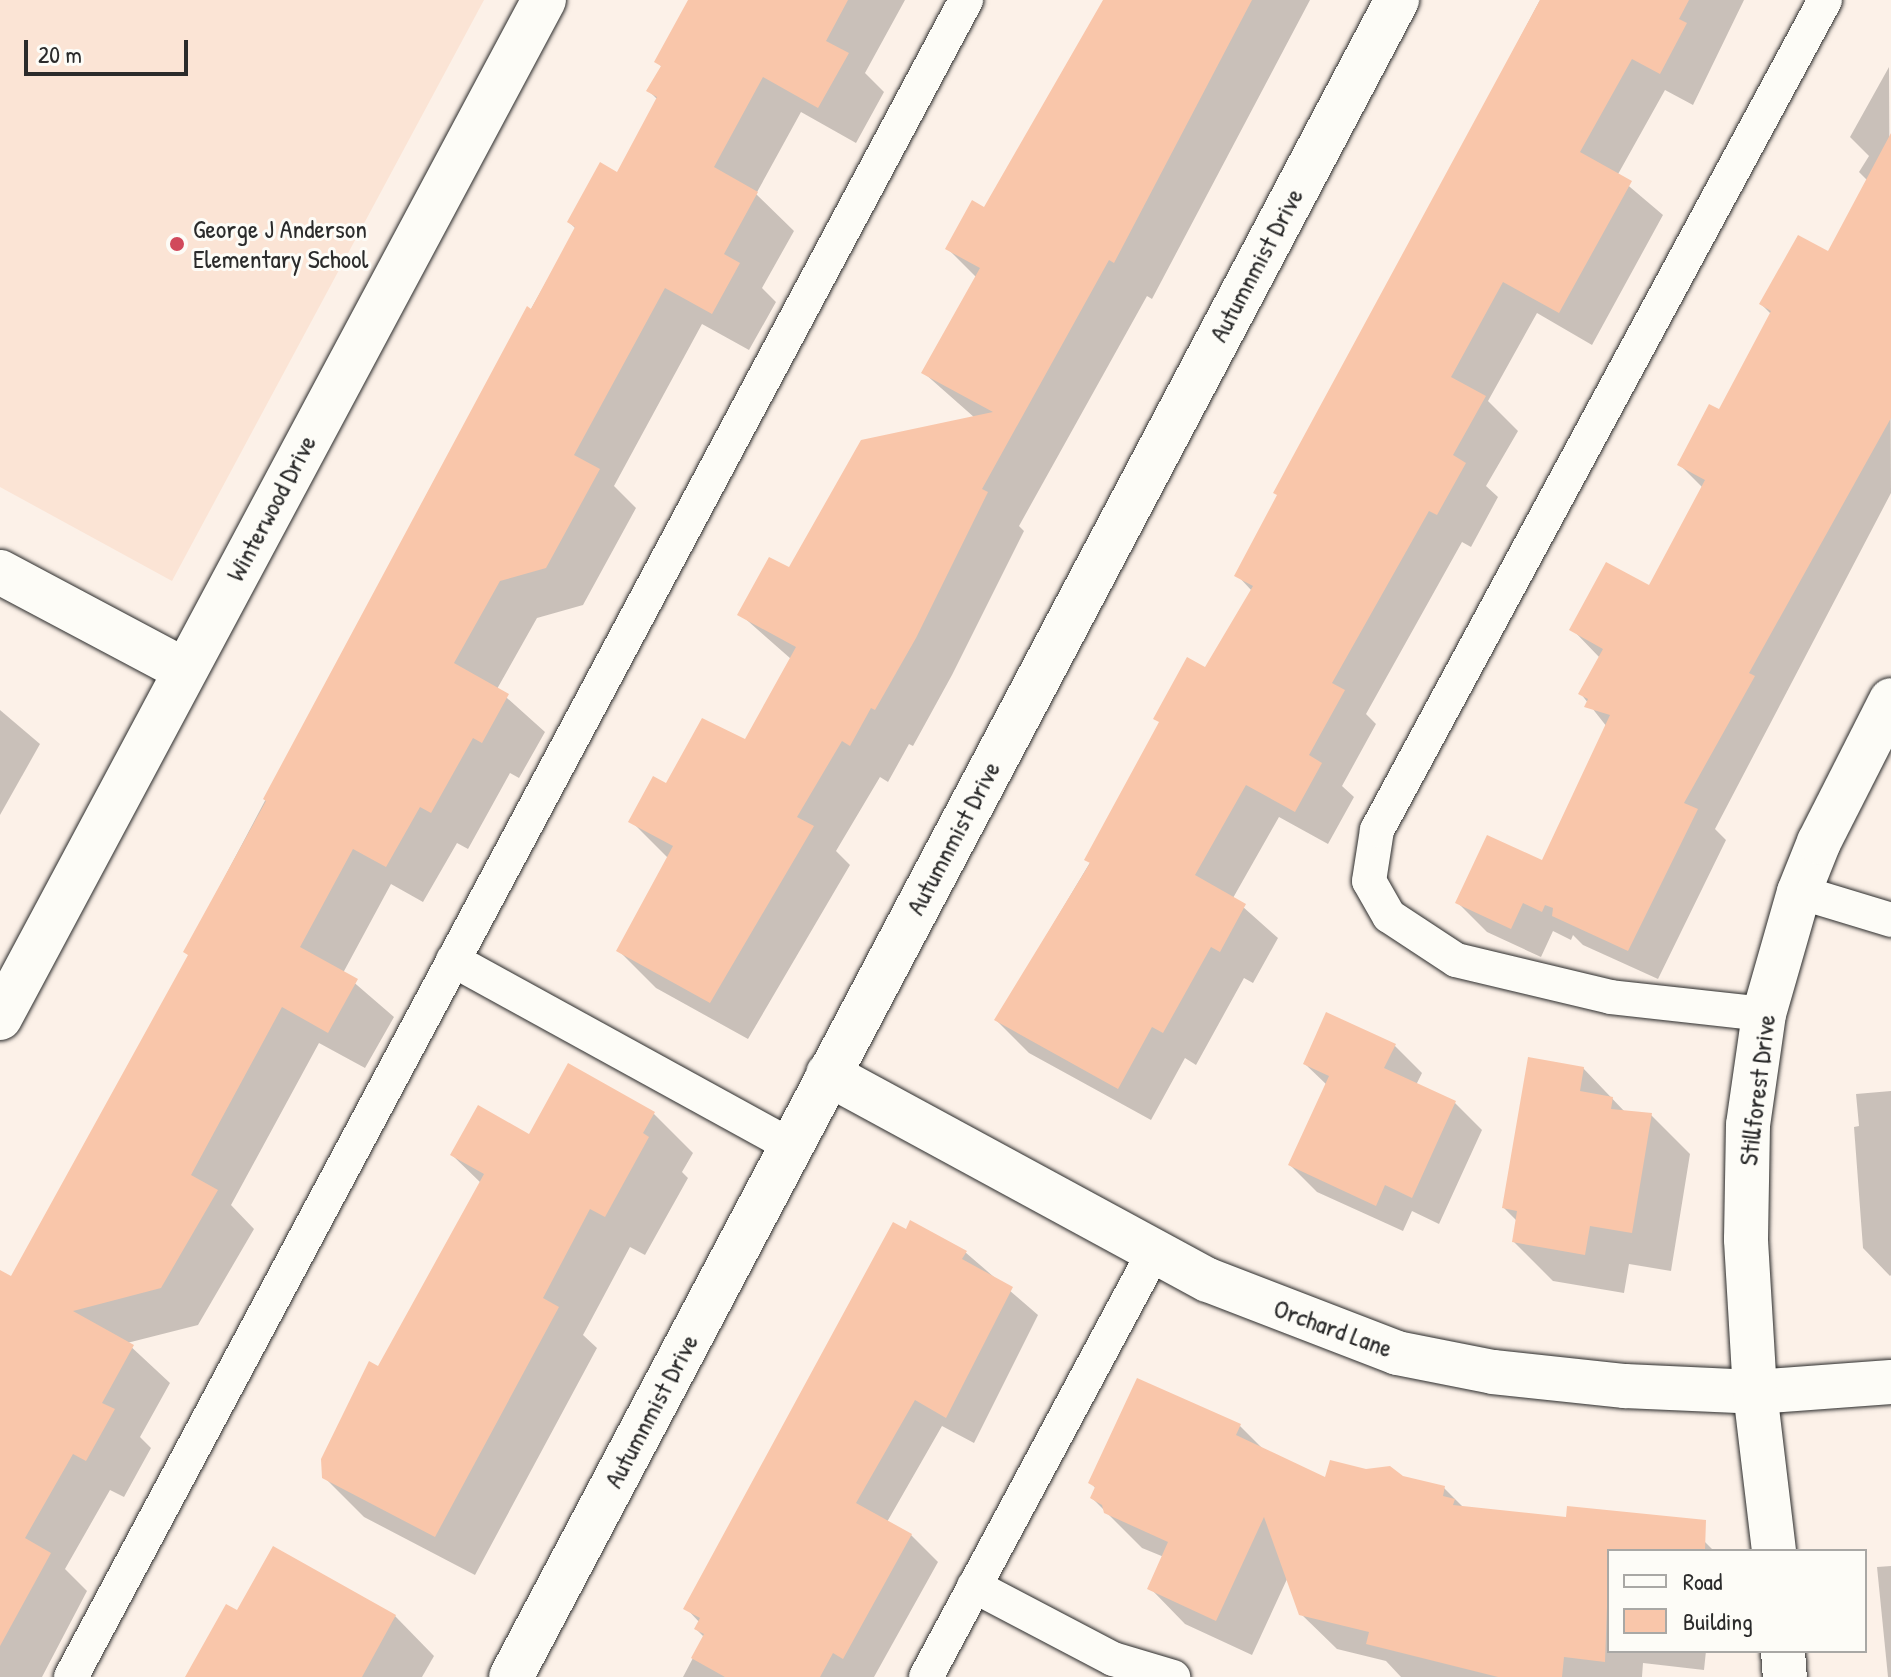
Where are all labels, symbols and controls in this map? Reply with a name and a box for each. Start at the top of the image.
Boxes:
scale bar [28,24,192,74]
text: 20 m [38,38,82,70]
street label: Autumnmist Drive [1203,183,1309,347]
place label: George J Anderson Elementary School [193,213,368,274]
marker: George J Anderson Elementary School [168,235,186,253]
street label: Winterwood Drive [219,430,323,586]
street label: Autumnmist Drive [900,756,1006,920]
street label: Stillforest Drive [1732,1013,1782,1167]
street label: Orchard Lane [1270,1292,1396,1364]
street label: Autumnmist Drive [598,1329,704,1493]
legend [1607,1549,1867,1653]
text: Road [1683,1565,1722,1597]
text: Building [1683,1605,1753,1637]

